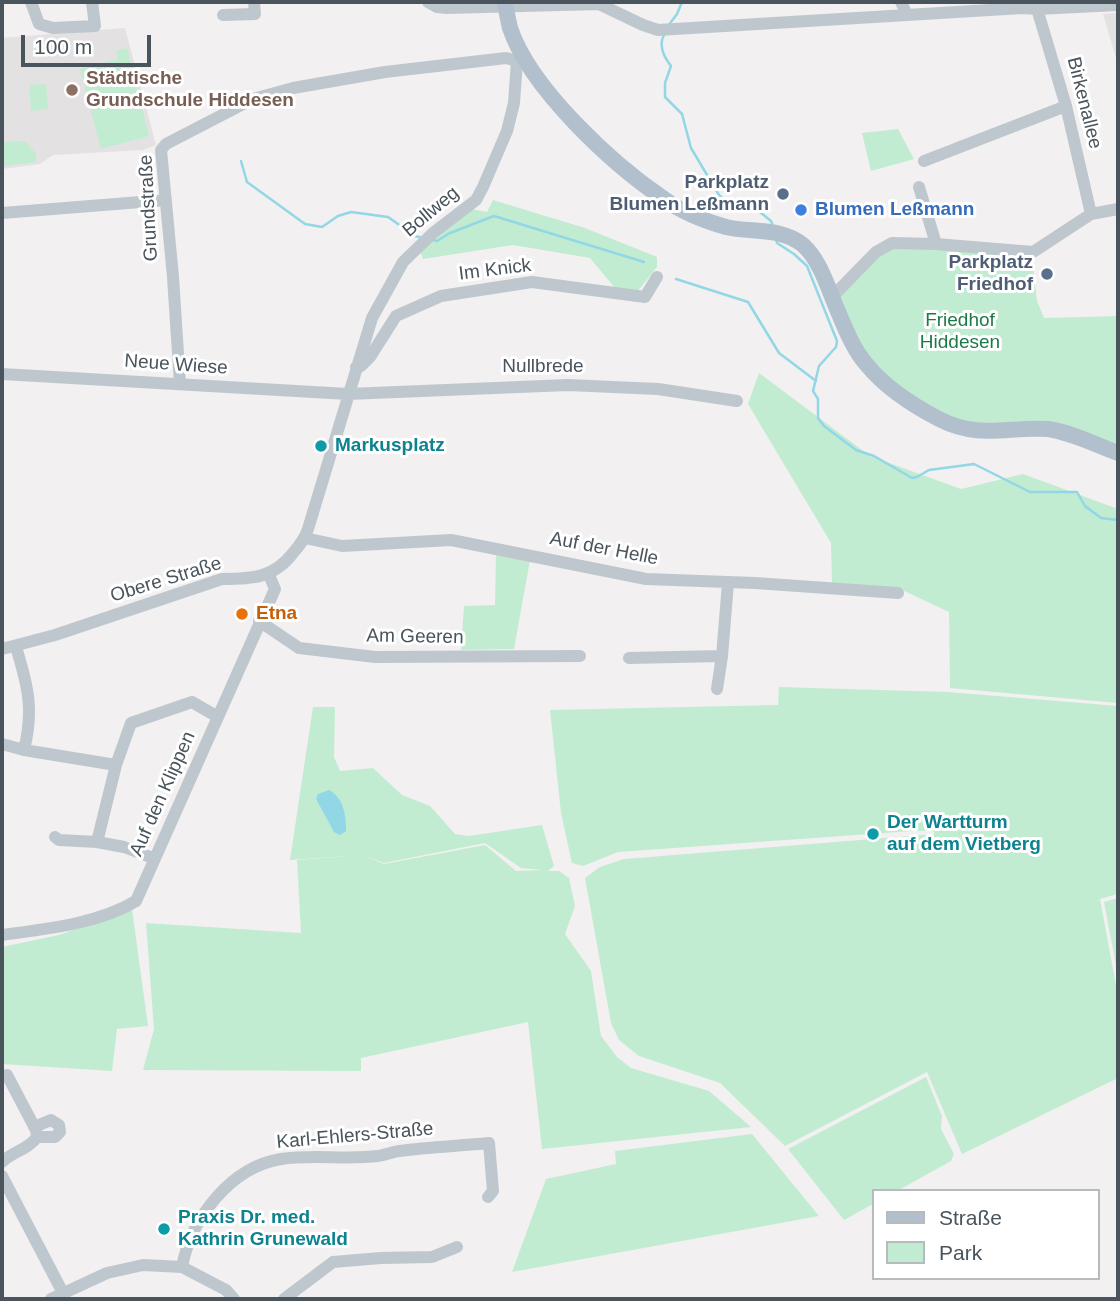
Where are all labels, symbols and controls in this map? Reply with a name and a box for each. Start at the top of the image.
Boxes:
scale bar [24,21,154,65]
text: 100 m [34,35,92,58]
street label: Birkenallee [1062,55,1106,151]
place label: Städtische Grundschule Hiddesen [86,68,294,112]
marker: Städtische Grundschule Hiddesen [64,82,80,98]
street label: Grundstraße [135,154,163,262]
place label: Parkplatz Blumen Leßmann [610,172,769,216]
street label: Bollweg [398,182,464,242]
marker: Parkplatz Blumen Leßmann [775,186,791,202]
place label: Blumen Leßmann [815,199,974,221]
marker: Blumen Leßmann [793,202,809,218]
place label: Parkplatz Friedhof [949,252,1033,296]
street label: Im Knick [457,254,533,286]
marker: Parkplatz Friedhof [1039,266,1055,282]
park label: Friedhof Hiddesen [920,310,1000,354]
street label: Neue Wiese [124,350,228,380]
street label: Nullbrede [502,356,584,378]
place label: Markusplatz [335,435,445,457]
marker: Markusplatz [313,438,329,454]
street label: Auf der Helle [548,527,660,571]
street label: Obere Straße [108,552,224,608]
place label: Etna [256,603,297,625]
marker: Etna [234,606,250,622]
street label: Am Geeren [366,625,464,649]
street label: Auf den Klippen [125,728,201,860]
place label: Der Wartturm auf dem Vietberg [887,812,1041,856]
marker: Der Wartturm auf dem Vietberg [865,826,881,842]
street label: Karl-Ehlers-Straße [276,1118,434,1154]
legend [872,1189,1099,1280]
text: Straße [939,1206,1002,1229]
place label: Praxis Dr. med. Kathrin Grunewald [178,1207,348,1251]
marker: Praxis Dr. med. Kathrin Grunewald [156,1221,172,1237]
text: Park [939,1241,982,1264]

